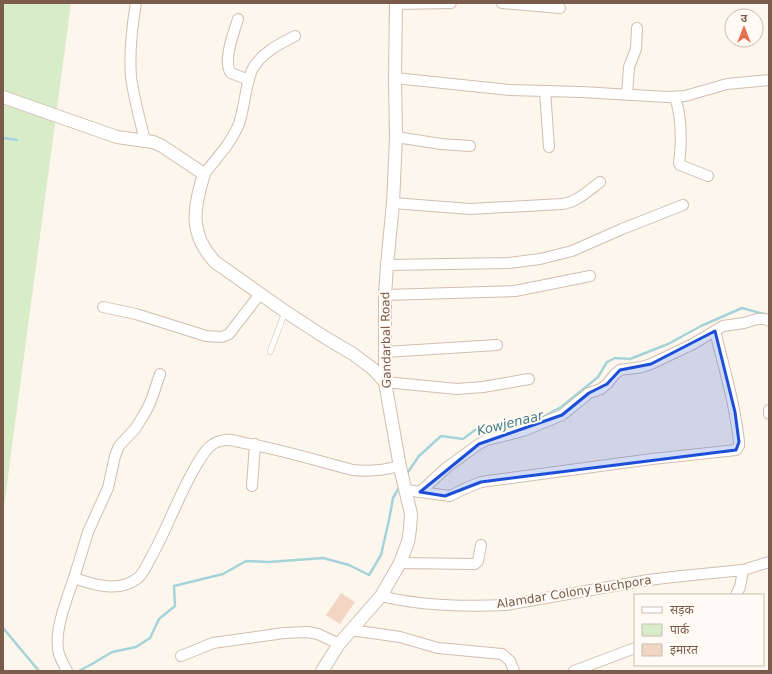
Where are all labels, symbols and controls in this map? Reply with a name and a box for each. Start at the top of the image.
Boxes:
north arrow [724,8,764,48]
text: उ [741,12,748,25]
street label: Gandarbal Road [378,292,394,388]
water label: Kowjenaar [475,407,546,438]
street label: Alamdar Colony Buchpora [496,573,652,611]
legend [634,594,764,666]
text: सड़क [670,603,695,617]
text: पार्क [670,623,690,637]
text: इमारत [670,643,699,657]

